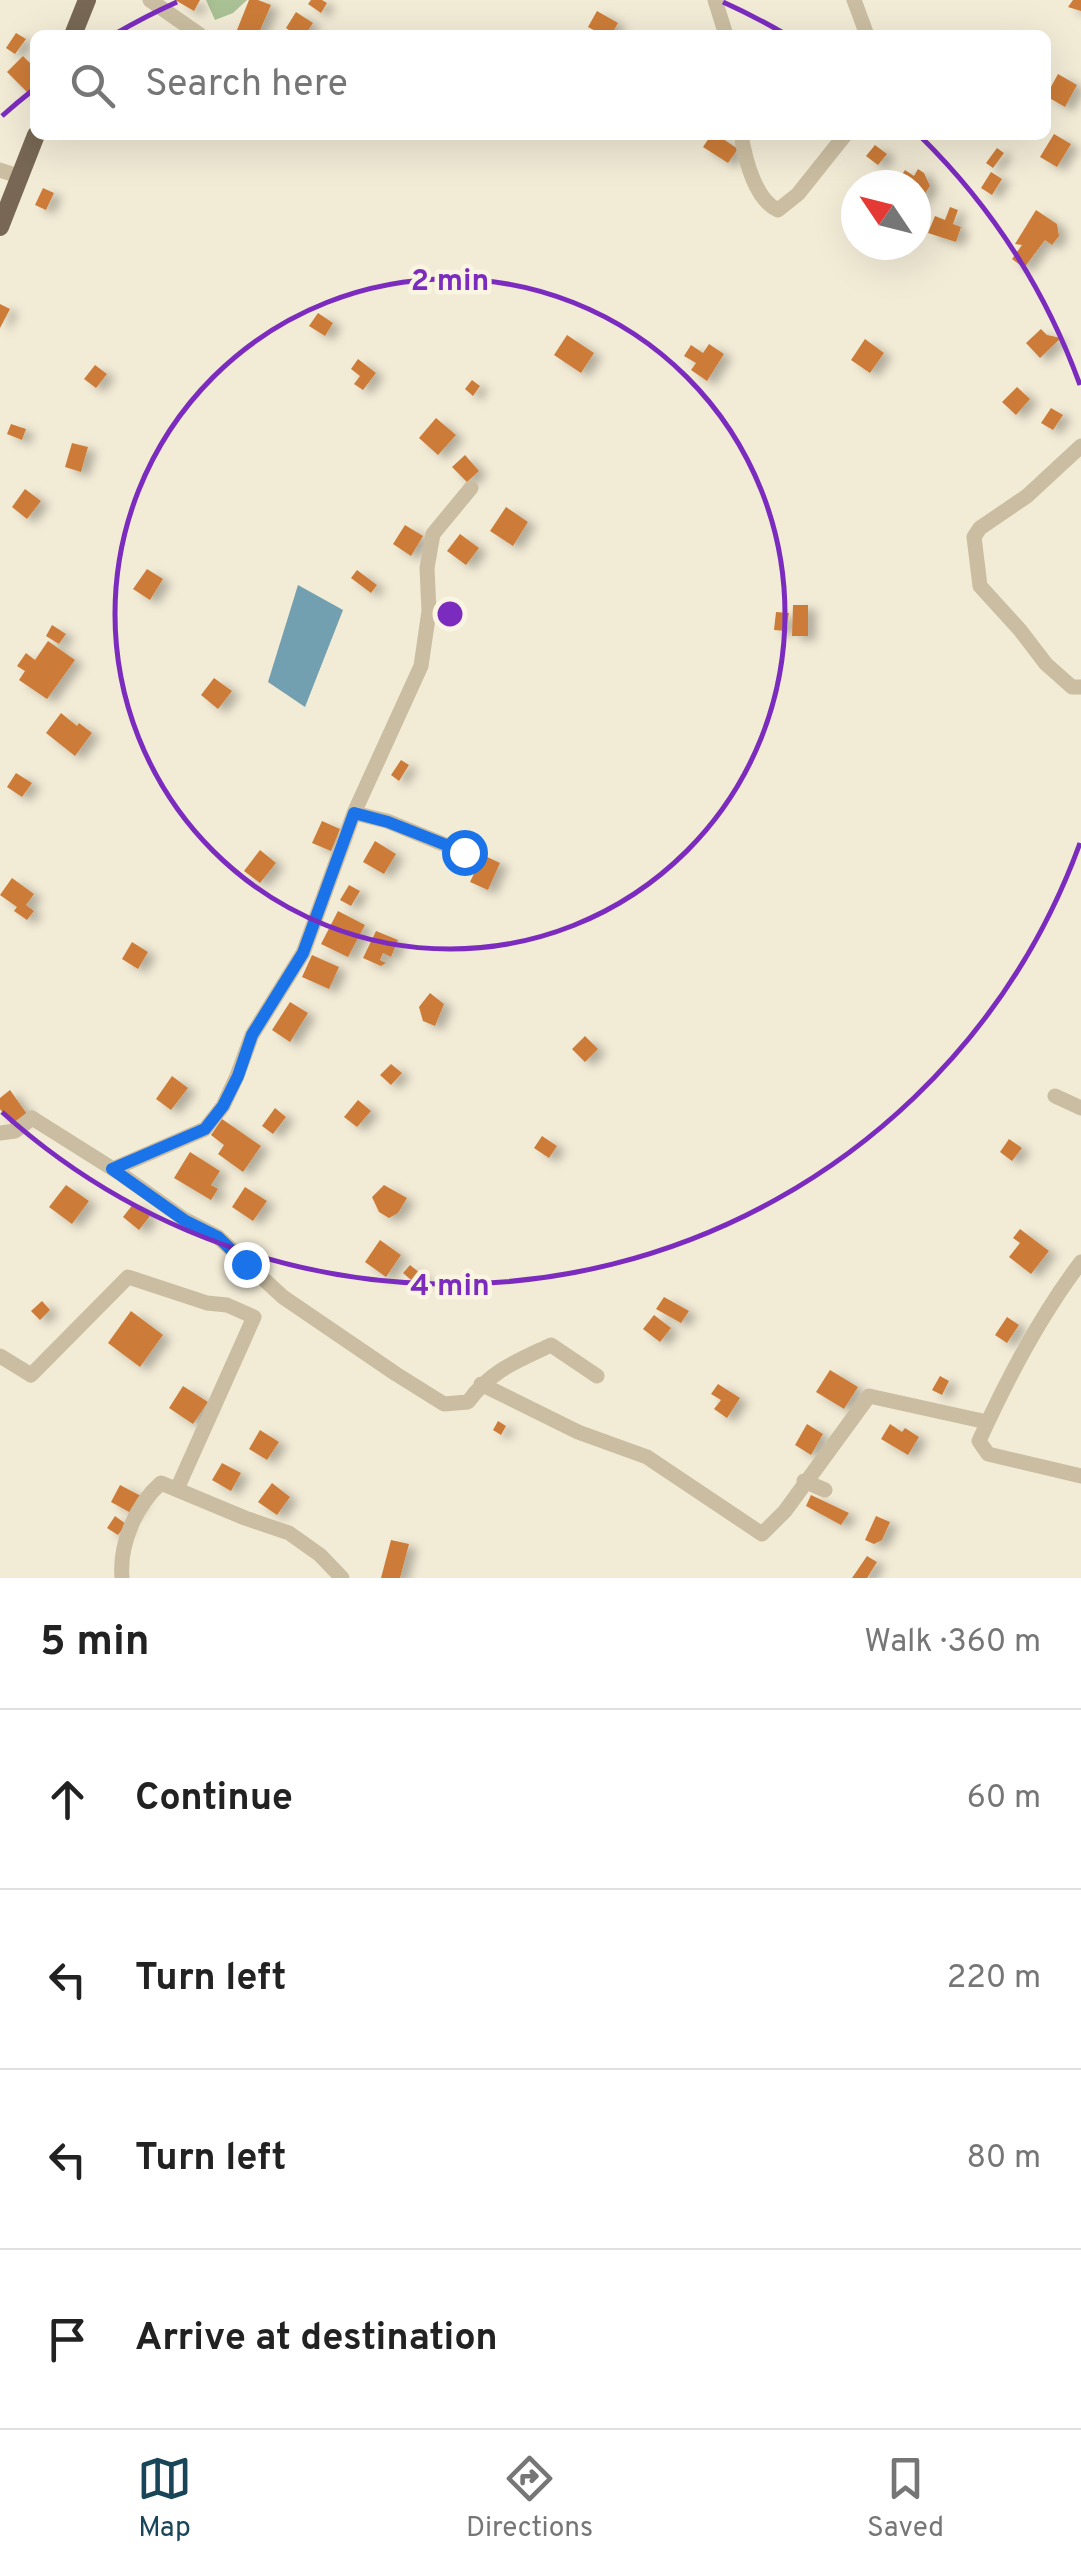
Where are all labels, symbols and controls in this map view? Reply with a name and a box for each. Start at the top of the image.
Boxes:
search box [30,30,1051,140]
icon: search [65,58,120,113]
text: Search here [145,61,348,110]
north arrow [841,170,931,260]
text: 2 min [411,264,489,301]
centre of rings [432,596,468,632]
route start [442,830,488,876]
route end [224,1242,270,1288]
text: 4 min [410,1269,490,1306]
text: 5 min [40,1617,150,1670]
text: Walk · 360 m [864,1623,1041,1663]
icon: ahead [40,1772,95,1827]
text: Continue [135,1775,293,1824]
text: 60 m [967,1779,1041,1819]
icon: left [40,1952,95,2007]
text: Turn left [135,1955,287,2004]
text: 220 m [947,1959,1041,1999]
icon: left [40,2132,95,2187]
text: Turn left [135,2135,287,2184]
text: 80 m [967,2139,1041,2179]
icon: arrive [40,2312,95,2367]
text: Arrive at destination [135,2315,498,2364]
tab: Map [137,2451,192,2547]
tab: Directions [466,2451,593,2547]
tab: Saved [867,2451,944,2547]

